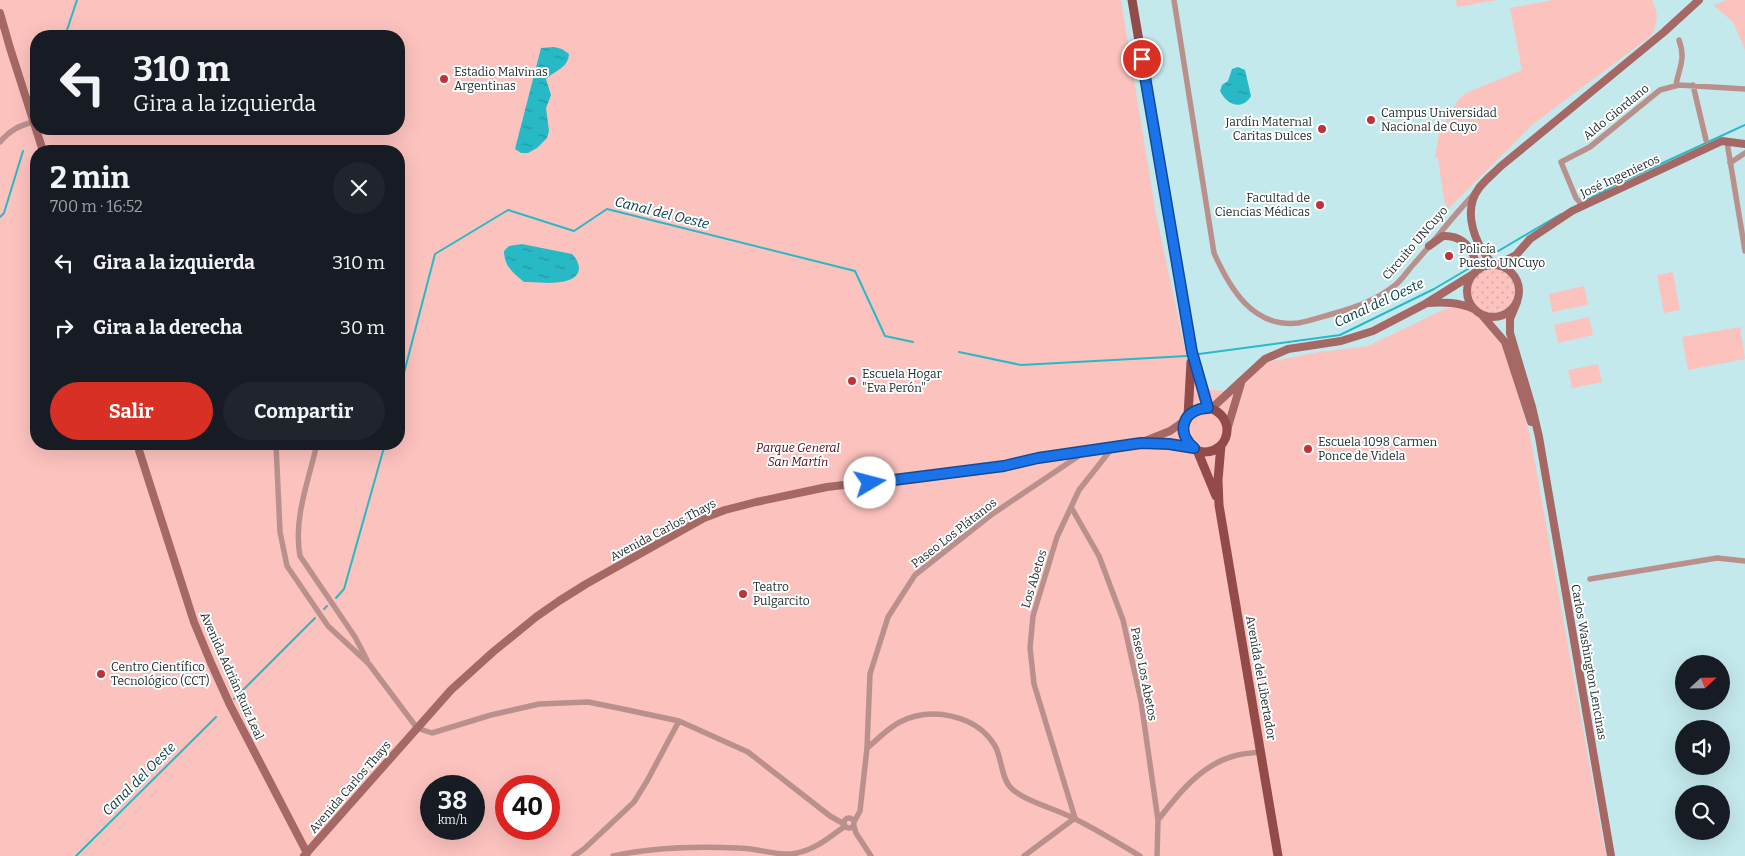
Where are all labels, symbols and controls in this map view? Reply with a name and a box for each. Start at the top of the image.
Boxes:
pin [1121,38,1163,80]
icon: arrive [1128,45,1156,73]
text: 310 m [133,48,230,90]
icon: left [50,50,115,115]
place label: Estadio Malvinas Argentinas [454,65,548,93]
marker: Estadio Malvinas Argentinas [438,73,450,85]
street label: Aldo Giordano [1580,81,1652,143]
text: Gira a la izquierda [133,90,316,117]
place label: Campus Universidad Nacional de Cuyo [1381,106,1497,134]
marker: Campus Universidad Nacional de Cuyo [1365,114,1377,126]
place label: Jardín Maternal Caritas Dulces [1224,115,1313,143]
marker: Jardín Maternal Caritas Dulces [1316,123,1328,135]
street label: José Ingenieros [1577,151,1662,201]
text: 2 min [50,160,130,196]
button: close [333,162,385,214]
place label: Facultad de Ciencias Médicas [1215,191,1310,219]
water label: Canal del Oeste [613,193,711,233]
text: 700 m · 16:52 [50,197,143,216]
marker: Facultad de Ciencias Médicas [1314,199,1326,211]
street label: Circuito UNCuyo [1379,203,1451,282]
place label: Policía Puesto UNCuyo [1459,242,1545,270]
icon: left [50,249,78,277]
marker: Policía Puesto UNCuyo [1443,250,1455,262]
text: Gira a la izquierda [93,251,255,274]
text: 310 m [332,251,385,274]
water label: Canal del Oeste [1332,275,1426,331]
icon: right [50,314,78,342]
text: Gira a la derecha [93,316,242,339]
text: 30 m [340,316,385,339]
place label: Escuela Hogar "Eva Perón" [862,367,943,395]
marker: Escuela Hogar "Eva Perón" [846,375,858,387]
button: Salir [50,382,213,440]
button: Compartir [223,382,385,440]
place label: Escuela 1098 Carmen Ponce de Videla [1318,435,1438,463]
park label: Parque General San Martín [756,441,840,469]
marker: Escuela 1098 Carmen Ponce de Videla [1302,443,1314,455]
position arrow [843,456,895,508]
street label: Paseo Los Plátanos [909,495,1000,571]
street label: Avenida Carlos Thays [608,496,718,564]
street label: Los Abetos [1019,548,1050,610]
place label: Teatro Pulgarcito [753,580,810,608]
street label: Carlos Washington Lencinas [1568,583,1610,741]
marker: Teatro Pulgarcito [737,588,749,600]
street label: Avenida Adrián Ruiz Leal [198,610,267,742]
street label: Avenida del Libertador [1243,615,1279,742]
street label: Paseo Los Abetos [1128,626,1160,722]
north arrow [1675,655,1730,710]
map controls [1675,655,1730,840]
place label: Centro Científico Tecnológico (CCT) [111,660,210,688]
marker: Centro Científico Tecnológico (CCT) [95,668,107,680]
button: sound [1675,720,1730,775]
street label: Avenida Carlos Thays [306,738,394,836]
water label: Canal del Oeste [99,739,179,819]
speed limit sign: 40 [495,775,560,840]
button: search [1675,785,1730,840]
text: 38 [438,786,467,816]
text: km/h [438,813,467,827]

